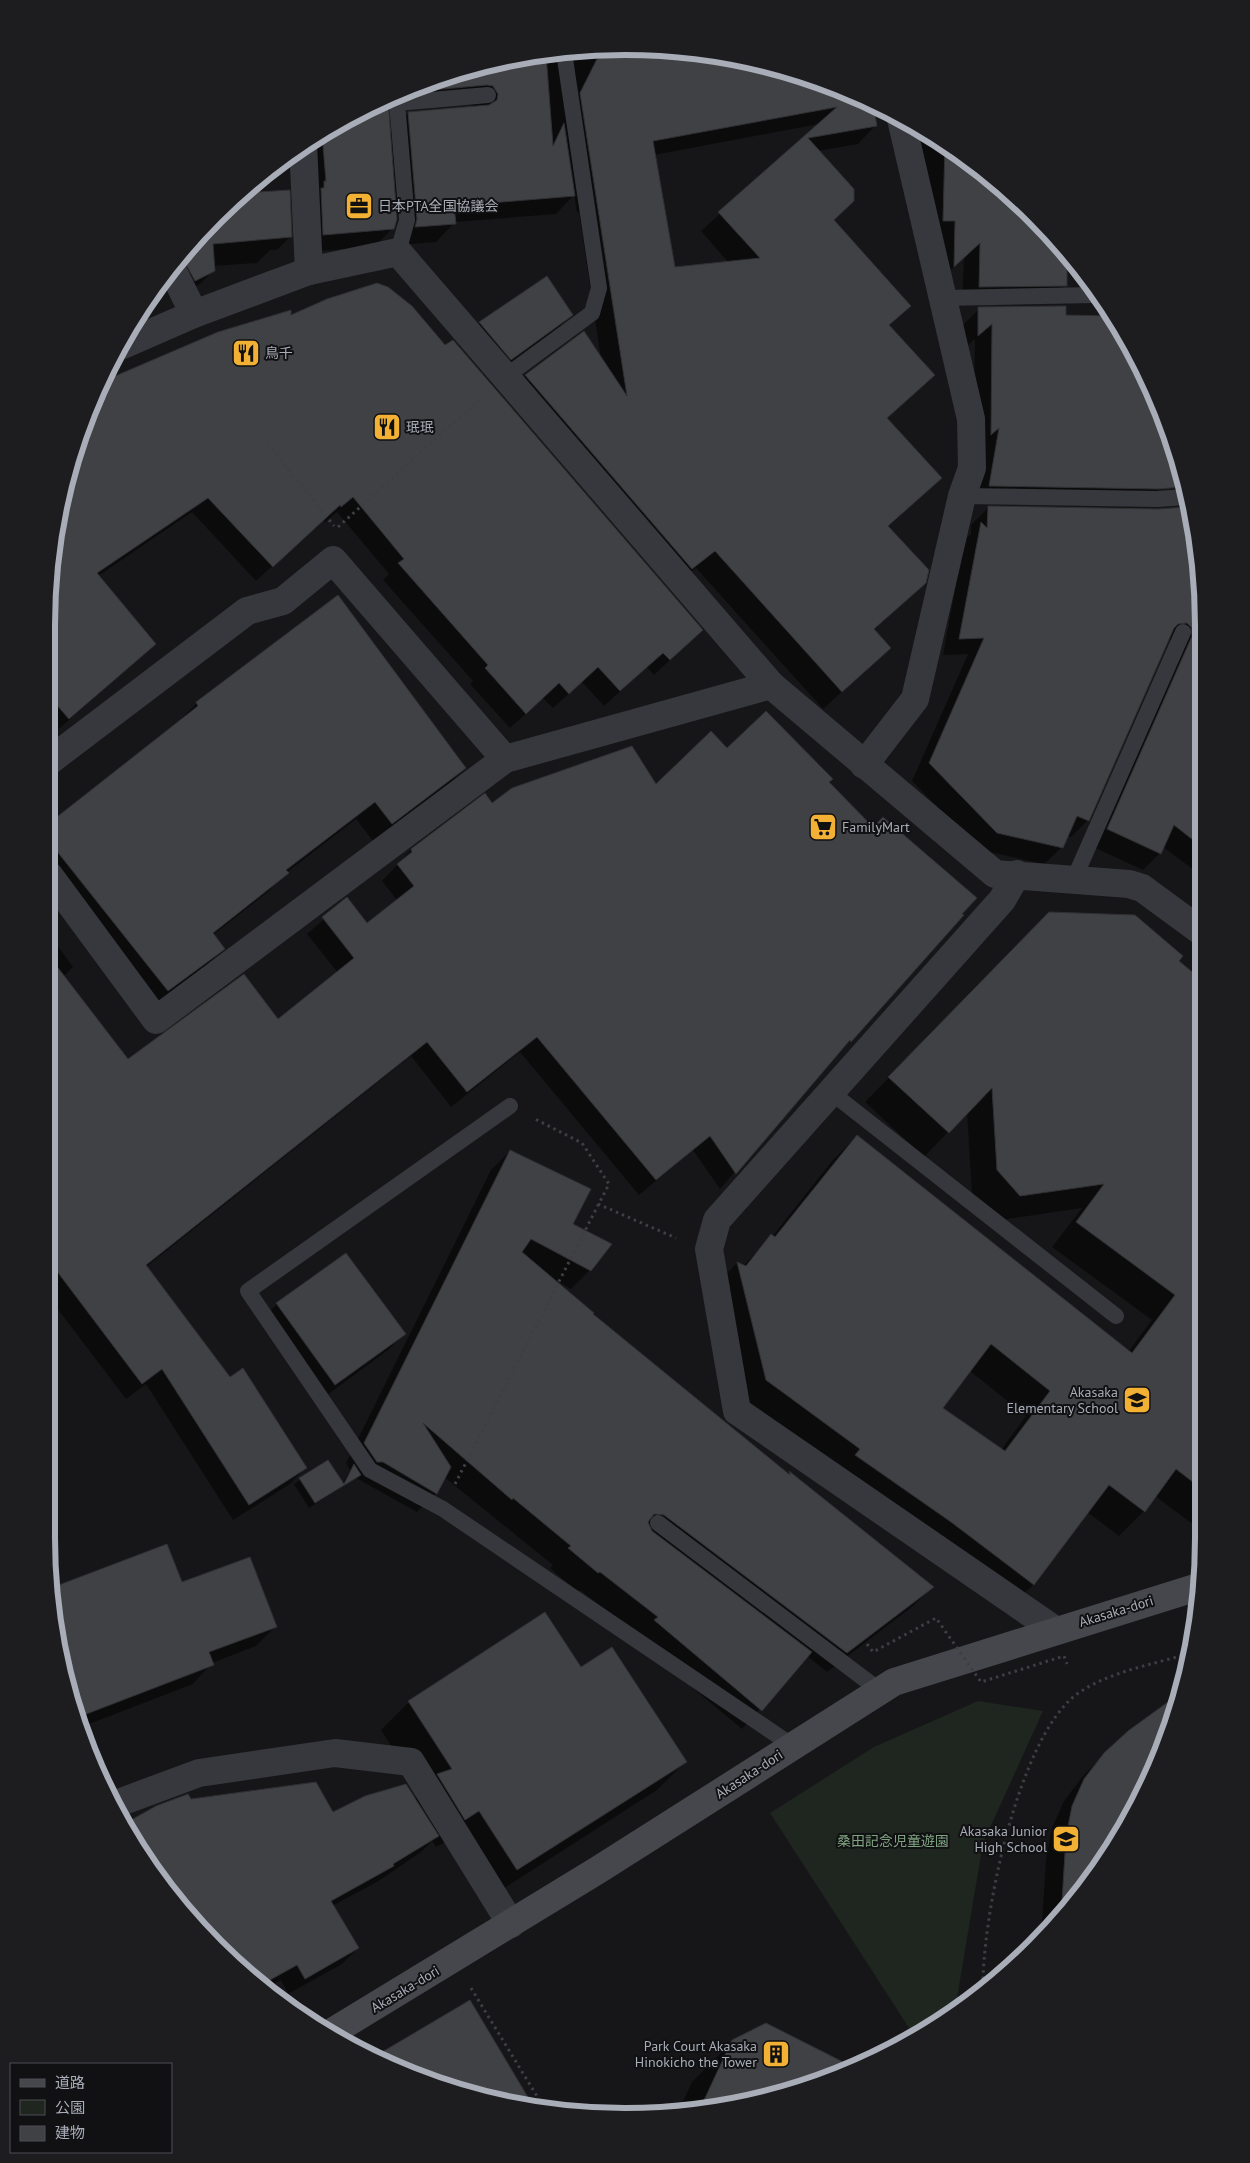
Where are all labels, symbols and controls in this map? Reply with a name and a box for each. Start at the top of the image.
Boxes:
office icon: 日本PTA全国協議会 [344,191,374,221]
place label: 日本PTA全国協議会 [378,197,499,215]
restaurant icon: 鳥千 [231,338,261,368]
place label: 鳥千 [265,344,293,362]
restaurant icon: 珉珉 [372,412,402,442]
place label: 珉珉 [406,418,434,436]
supermarket icon: FamilyMart [808,812,838,842]
place label: FamilyMart [842,818,910,836]
place label: Akasaka Elementary School [1006,1383,1118,1417]
school or university icon: Akasaka Elementary School [1122,1385,1152,1415]
street label: Akasaka-dori [1077,1591,1155,1631]
street label: Akasaka-dori [712,1746,786,1802]
place label: Akasaka Junior High School [960,1822,1047,1856]
school or university icon: Akasaka Junior High School [1051,1824,1081,1854]
park label: 桑田記念児童遊園 [837,1832,949,1850]
street label: Akasaka-dori [367,1961,443,2017]
place label: Park Court Akasaka Hinokicho the Tower [635,2037,757,2071]
building icon: Park Court Akasaka Hinokicho the Tower [761,2039,791,2069]
legend [10,2063,172,2153]
text: 道路 [55,2073,85,2092]
text: 公園 [55,2098,85,2117]
text: 建物 [55,2123,85,2142]

